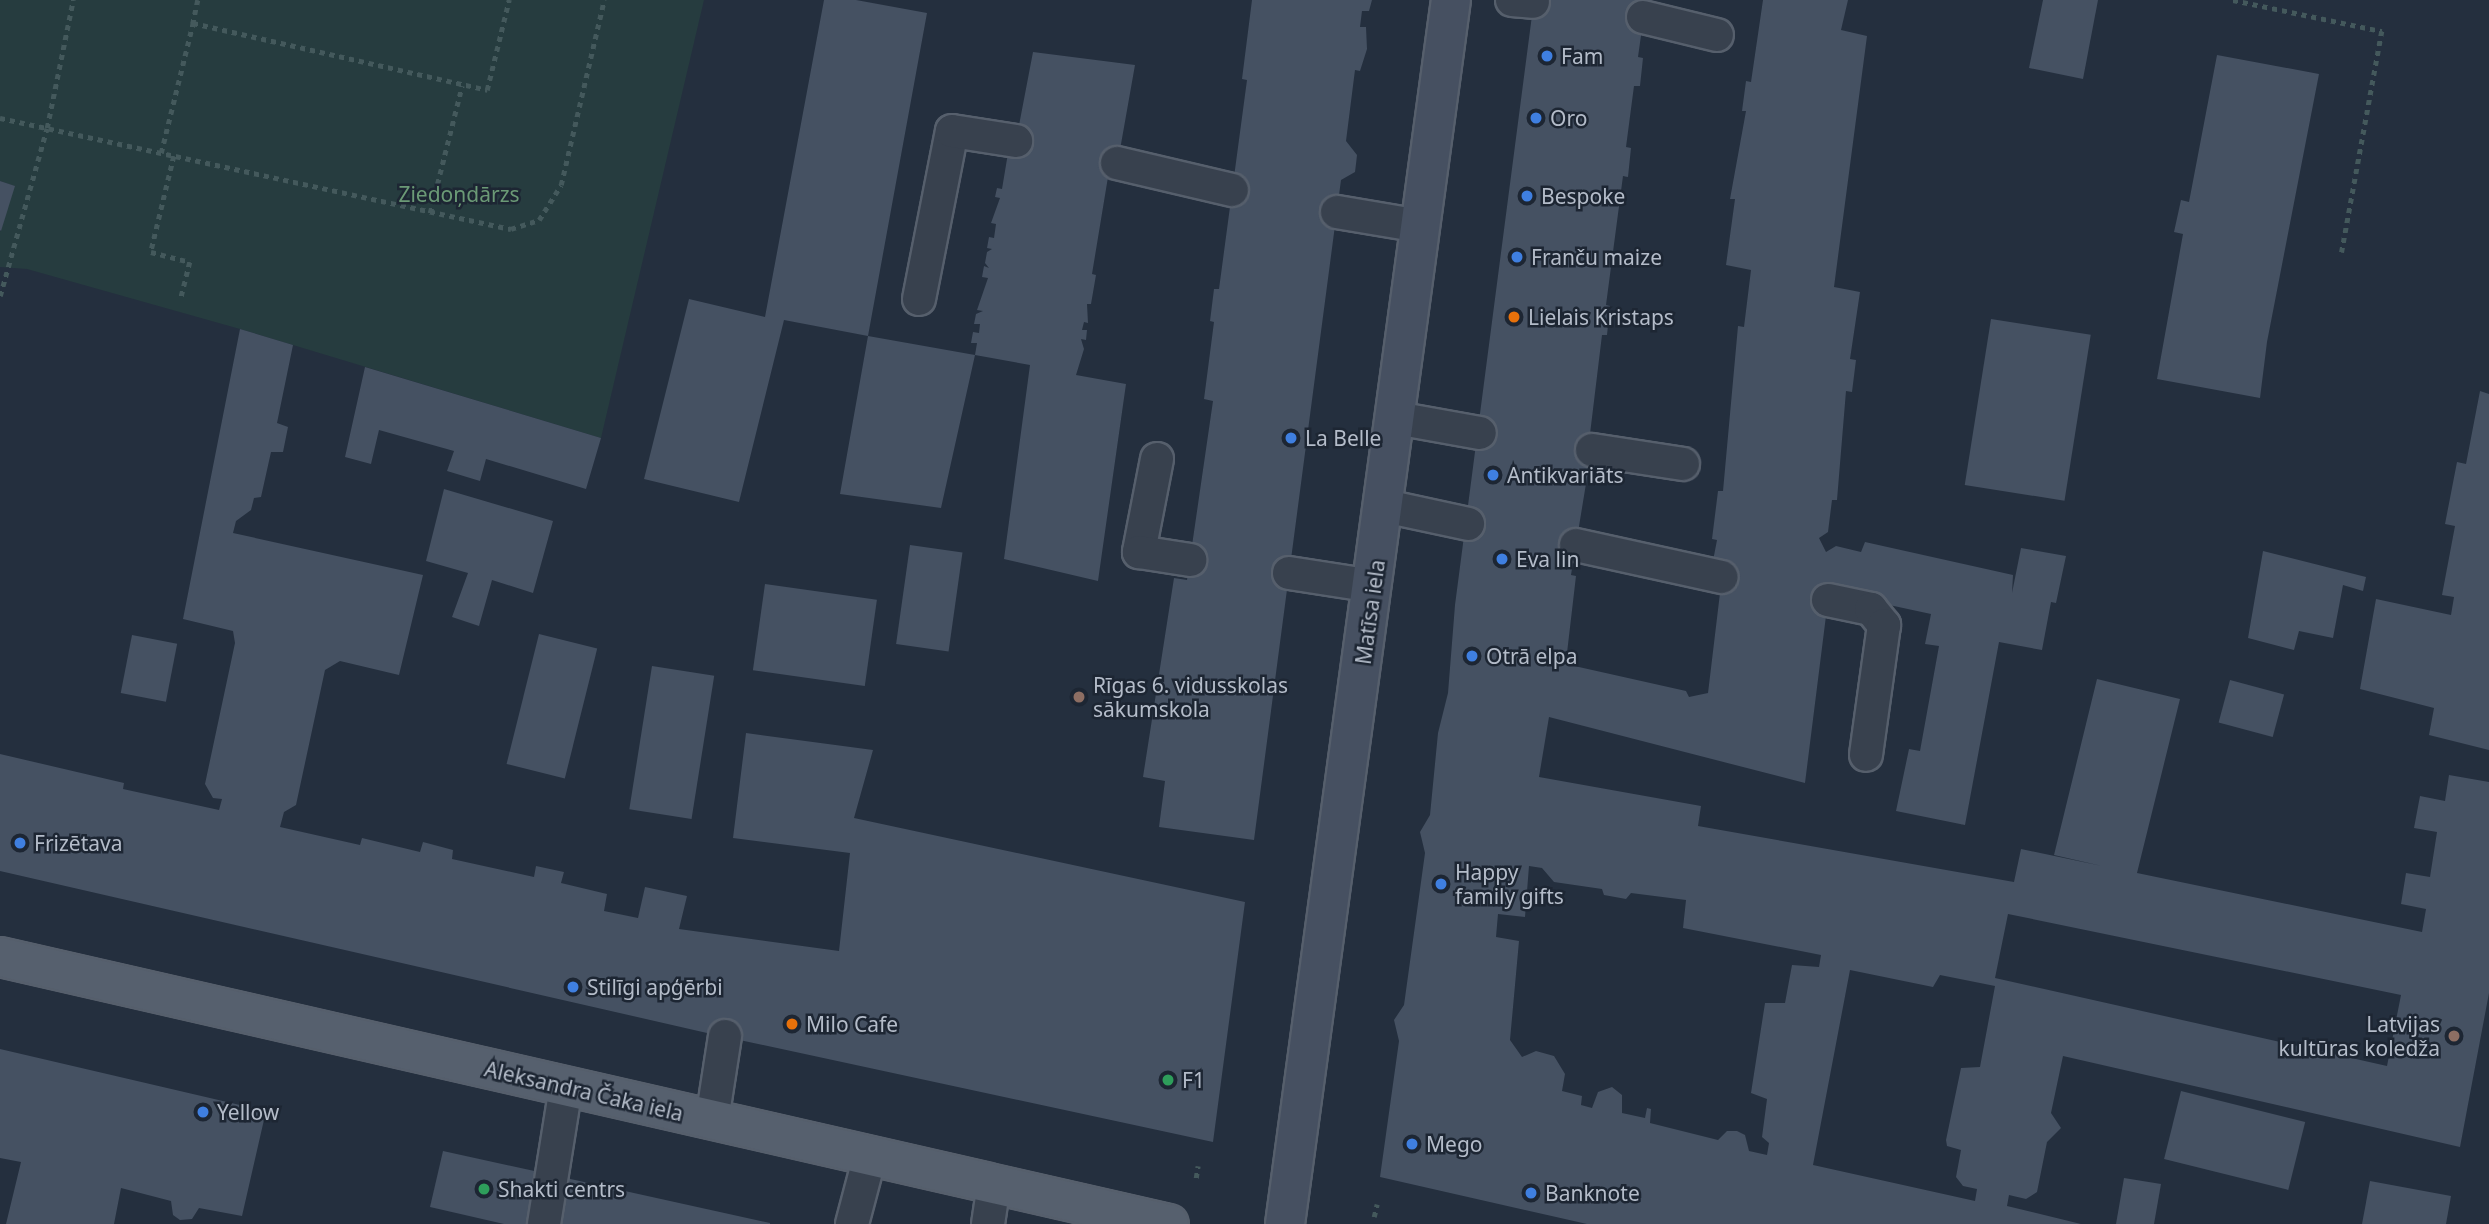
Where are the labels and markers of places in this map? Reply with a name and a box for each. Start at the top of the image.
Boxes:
place label: Fam [1561,43,1603,69]
marker: Fam [1539,48,1555,64]
place label: Oro [1550,105,1587,131]
marker: Oro [1528,110,1544,126]
place label: Bespoke [1541,183,1625,209]
marker: Bespoke [1519,188,1535,204]
place label: Franču maize [1531,244,1662,270]
marker: Franču maize [1509,249,1525,265]
place label: Lielais Kristaps [1528,304,1674,330]
marker: Lielais Kristaps [1506,309,1522,325]
place label: La Belle [1305,425,1381,451]
marker: La Belle [1283,430,1299,446]
place label: Antikvariāts [1507,462,1624,488]
marker: Antikvariāts [1485,467,1501,483]
place label: Eva lin [1516,546,1579,572]
marker: Eva lin [1494,551,1510,567]
place label: Otrā elpa [1486,643,1577,669]
marker: Otrā elpa [1464,648,1480,664]
place label: Rīgas 6. vidusskolas sākumskola [1093,672,1288,722]
marker: Rīgas 6. vidusskolas sākumskola [1071,689,1087,705]
place label: Frizētava [34,830,123,856]
marker: Frizētava [12,835,28,851]
place label: Happy family gifts [1455,859,1564,909]
marker: Happy family gifts [1433,876,1449,892]
place label: Stilīgi apģērbi [587,974,723,1000]
marker: Stilīgi apģērbi [565,979,581,995]
place label: Milo Cafe [806,1011,898,1037]
place label: Latvijas kultūras koledža [2279,1011,2440,1061]
marker: Milo Cafe [784,1016,800,1032]
marker: Latvijas kultūras koledža [2446,1028,2462,1044]
place label: F1 [1182,1067,1205,1093]
marker: F1 [1160,1072,1176,1088]
place label: Yellow [217,1099,279,1125]
marker: Yellow [195,1104,211,1120]
place label: Mego [1426,1131,1483,1157]
marker: Mego [1404,1136,1420,1152]
place label: Shakti centrs [498,1176,625,1202]
place label: Banknote [1545,1180,1640,1206]
marker: Shakti centrs [476,1181,492,1197]
marker: Banknote [1523,1185,1539,1201]

